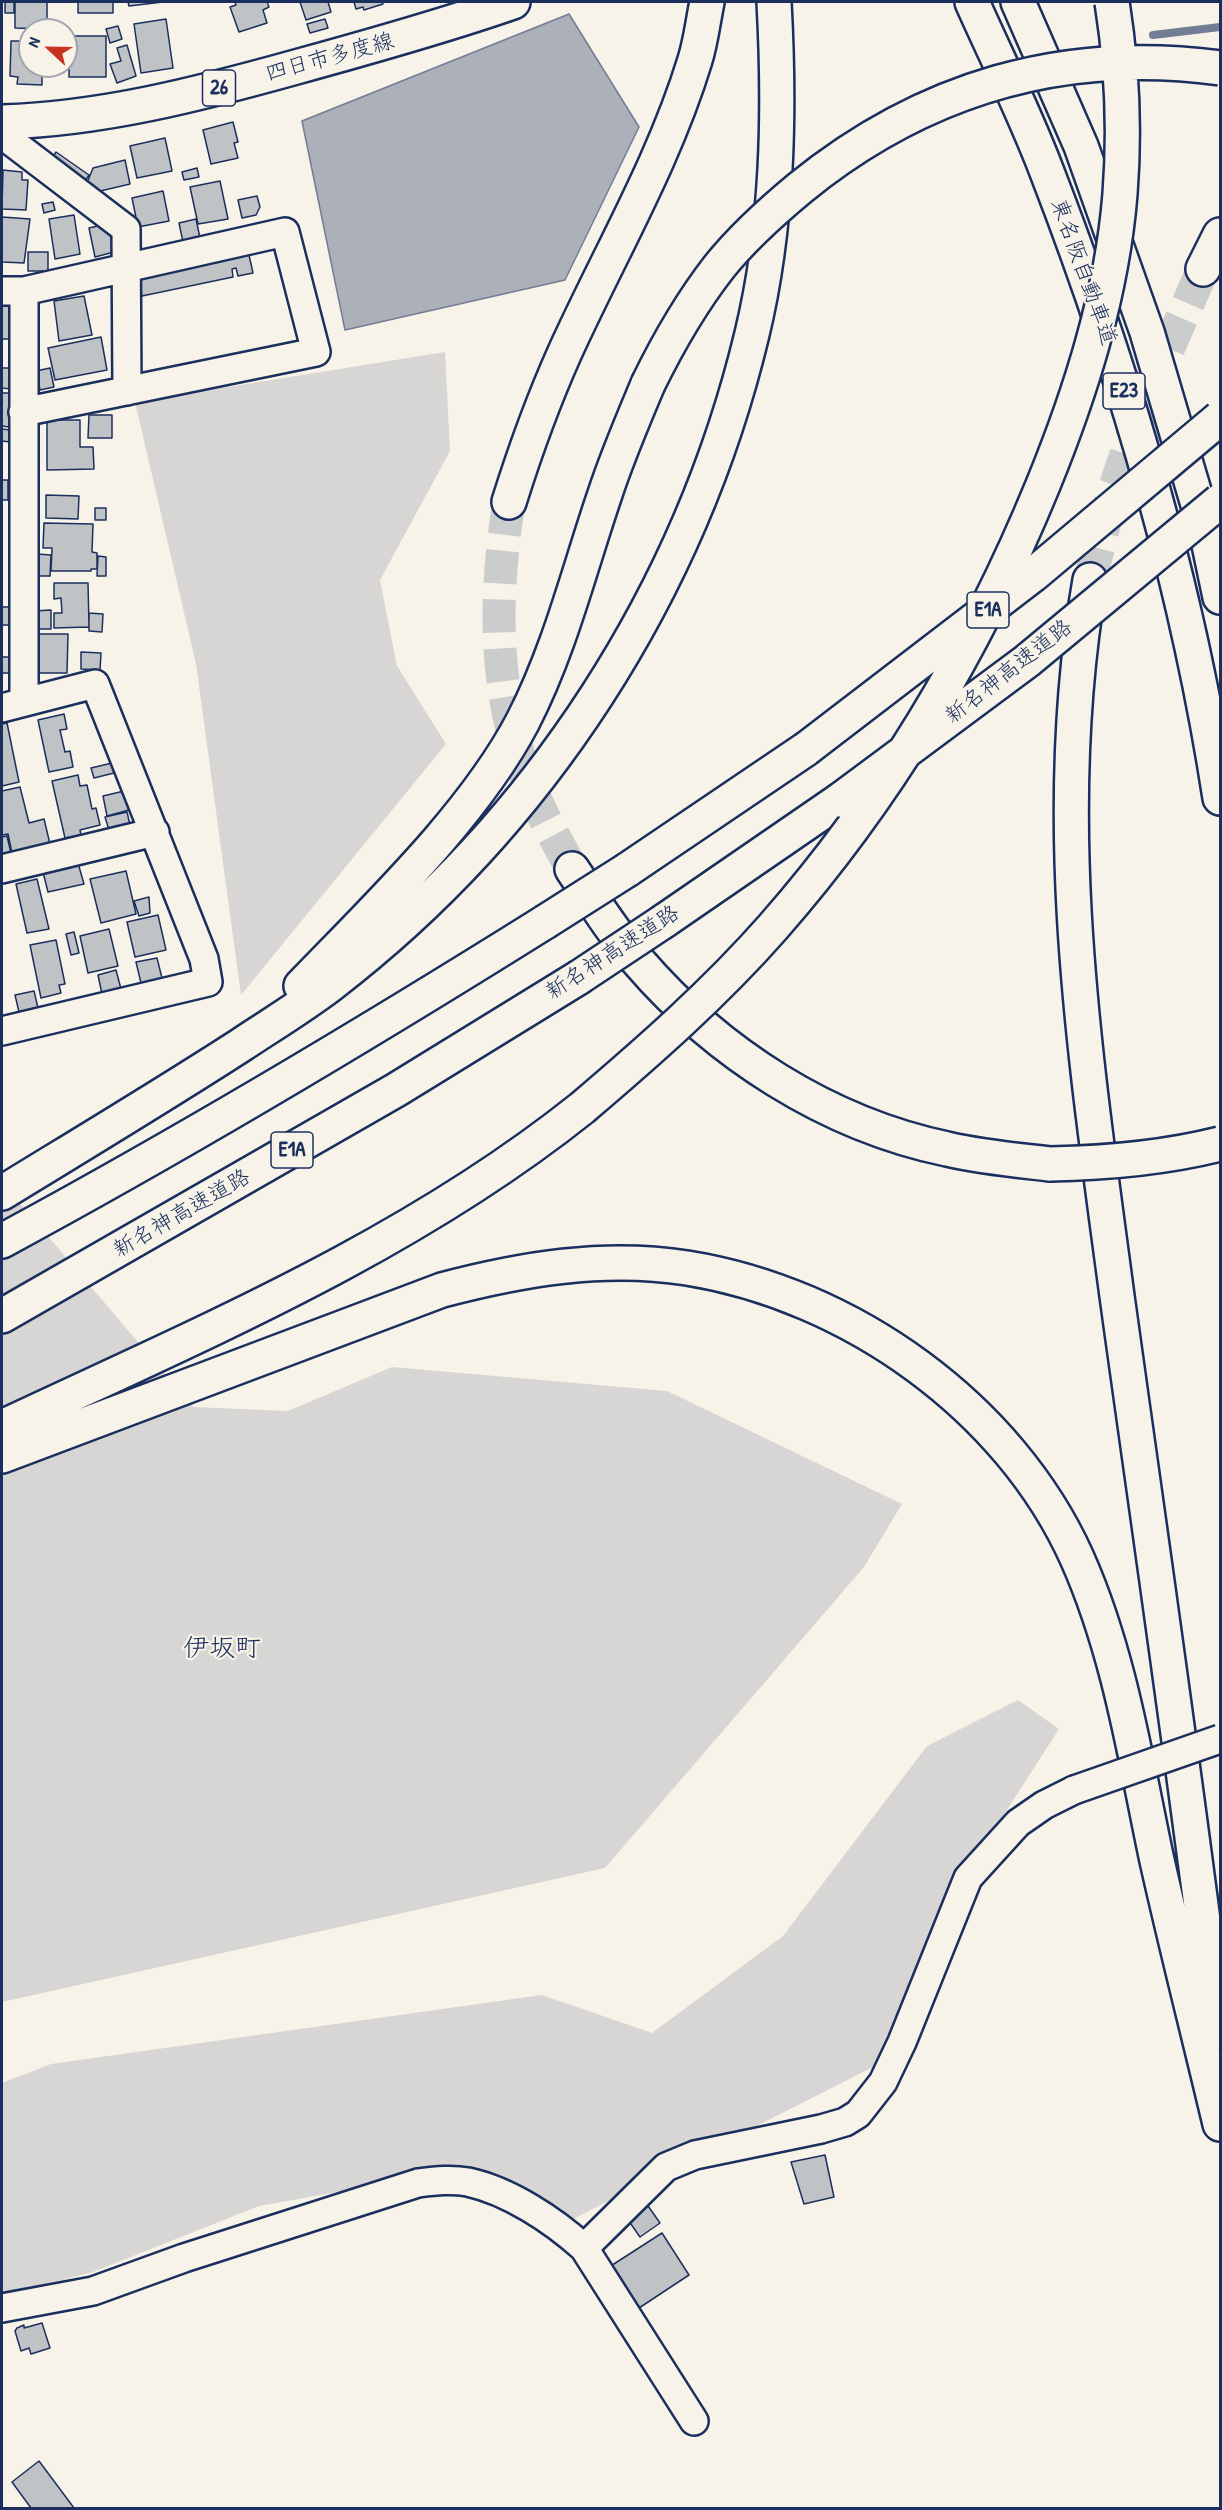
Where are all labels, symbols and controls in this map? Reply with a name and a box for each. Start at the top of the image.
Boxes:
north arrow [18,18,78,78]
street label: 四日市多度線 [263,28,397,88]
text: N [21,34,45,50]
road number: 26 [202,70,236,106]
street label: 東名阪自動車道 [1044,195,1122,349]
road number: E23 [1103,373,1145,409]
road number: E1A [967,592,1009,628]
street label: 新名神高速道路 [940,614,1078,730]
street label: 新名神高速道路 [541,900,685,1006]
road number: E1A [271,1132,313,1168]
street label: 新名神高速道路 [109,1164,255,1264]
district label: 伊坂町 [183,1633,261,1665]

